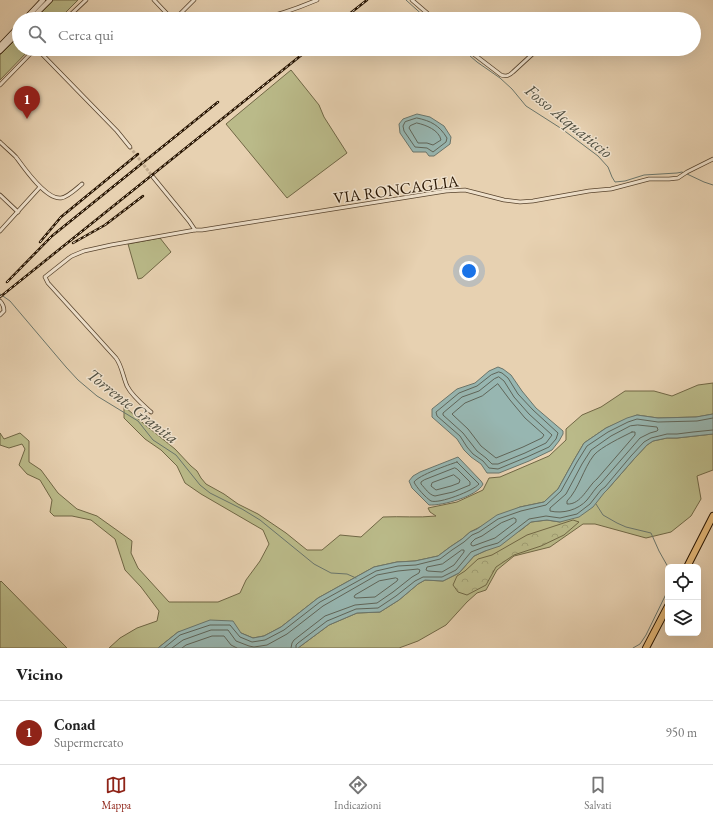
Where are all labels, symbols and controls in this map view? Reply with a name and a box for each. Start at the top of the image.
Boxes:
search box [12,12,701,56]
icon: search [26,23,48,45]
text: Cerca qui [58,25,114,44]
water label: Fosso Acquaticcio [519,78,618,164]
pin: 1 [14,86,40,119]
street label: VIA RONCAGLIA [332,170,461,209]
your location [459,261,479,281]
water label: Torrente Granita [83,363,183,449]
map controls [665,564,701,636]
button: locate [665,564,701,600]
button: layers [665,600,701,636]
text: Vicino [16,663,63,685]
text: Conad [54,715,96,734]
text: 1 [26,724,32,741]
text: 950 m [666,724,697,741]
text: Supermercato [54,734,123,751]
tab: Mappa [101,774,131,812]
tab: Indicazioni [334,774,381,812]
tab: Salvati [584,774,611,812]

